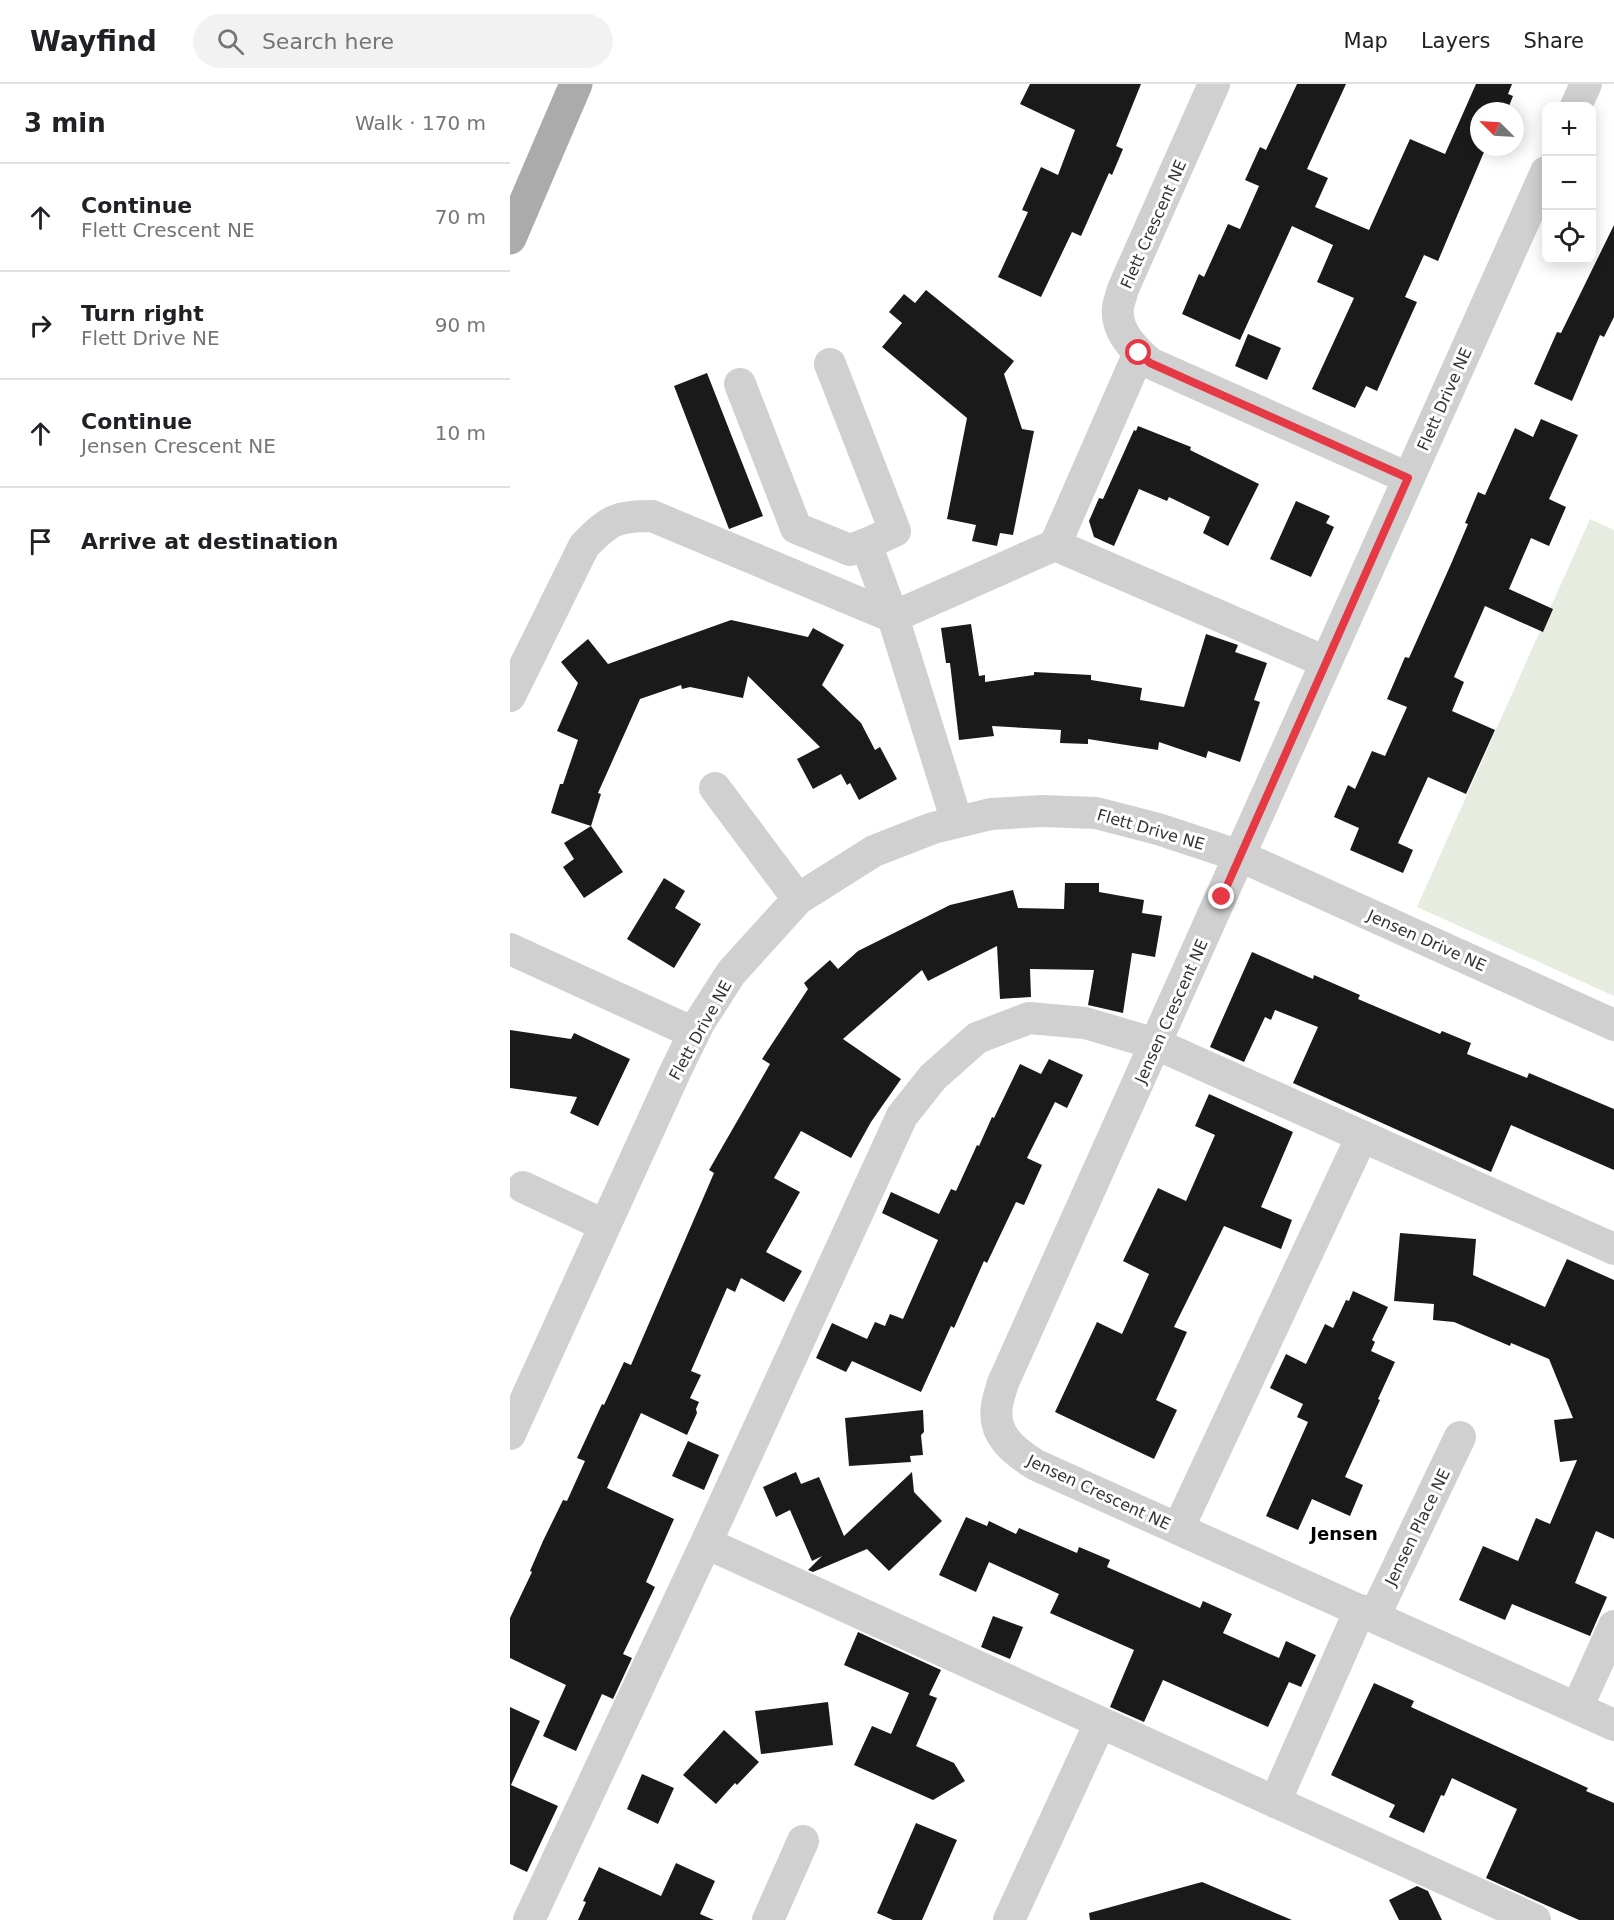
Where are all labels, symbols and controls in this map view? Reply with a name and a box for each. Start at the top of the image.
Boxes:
search box [193,14,613,68]
text: Wayfind [30,25,157,58]
icon: search [214,25,247,58]
text: Search here [262,29,394,54]
text: Map [1344,29,1388,53]
text: Layers [1421,29,1490,53]
text: Share [1523,29,1584,53]
north arrow [1470,102,1524,156]
map controls [1542,102,1596,264]
button: + [1542,102,1596,156]
text: 3 min [24,108,106,138]
text: Walk · 170 m [355,111,486,135]
button: − [1542,156,1596,210]
street label: Flett Crescent NE [1117,157,1190,292]
text: Continue [81,193,192,218]
icon: ahead [24,201,57,234]
text: 70 m [435,205,486,229]
button: locate [1542,210,1596,264]
text: Flett Crescent NE [81,218,255,242]
text: Turn right [81,301,204,326]
icon: right [24,309,57,342]
text: 90 m [435,313,486,337]
text: Flett Drive NE [81,326,220,350]
route start [1125,339,1151,365]
street label: Flett Drive NE [1413,345,1476,454]
text: Continue [81,409,192,434]
icon: ahead [24,417,57,450]
text: 10 m [435,421,486,445]
text: Jensen Crescent NE [81,434,276,458]
icon: arrive [24,525,57,558]
text: Arrive at destination [81,529,338,554]
street label: Flett Drive NE [1095,805,1207,854]
route end [1208,883,1234,909]
street label: Jensen Drive NE [1364,905,1489,975]
street label: Jensen Crescent NE [1131,936,1212,1087]
street label: Flett Drive NE [665,977,736,1083]
street label: Jensen Crescent NE [1023,1450,1173,1534]
street label: Jensen Place NE [1380,1466,1454,1590]
district label: Jensen [1308,1523,1378,1544]

